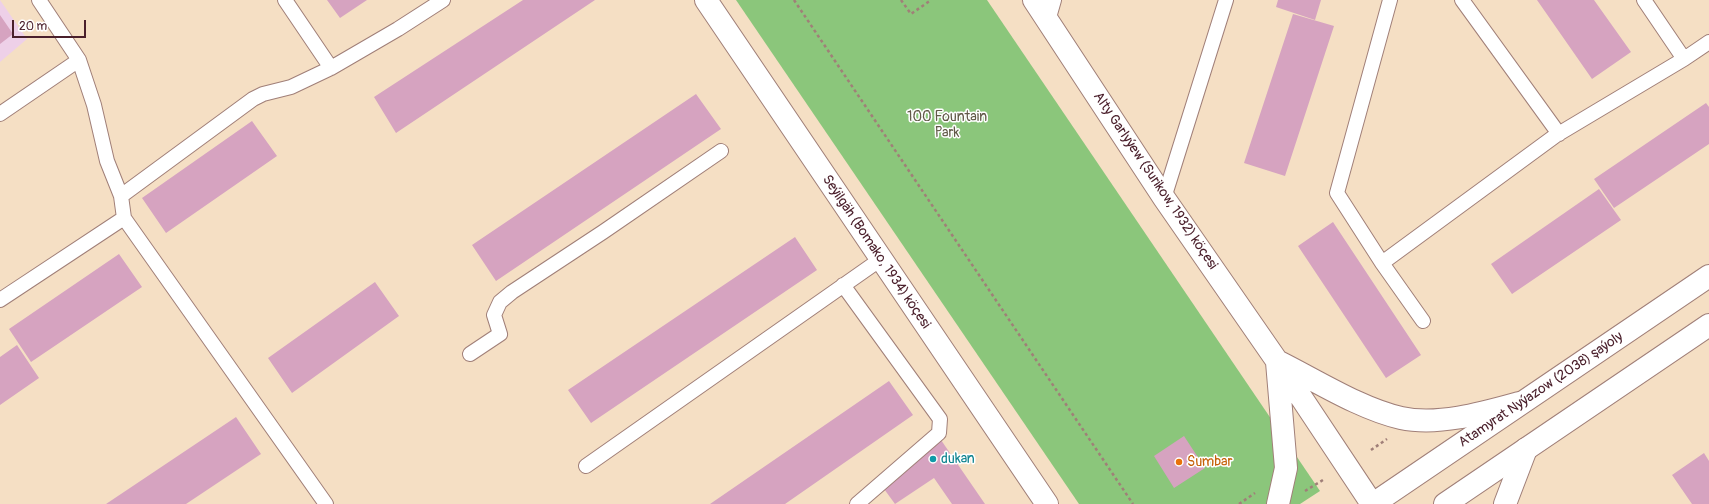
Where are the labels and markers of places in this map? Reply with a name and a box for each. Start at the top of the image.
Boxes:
place label: dukan [941,451,975,467]
marker: dukan [928,454,938,464]
place label: Sumbar [1187,454,1233,470]
marker: Sumbar [1174,457,1184,467]

